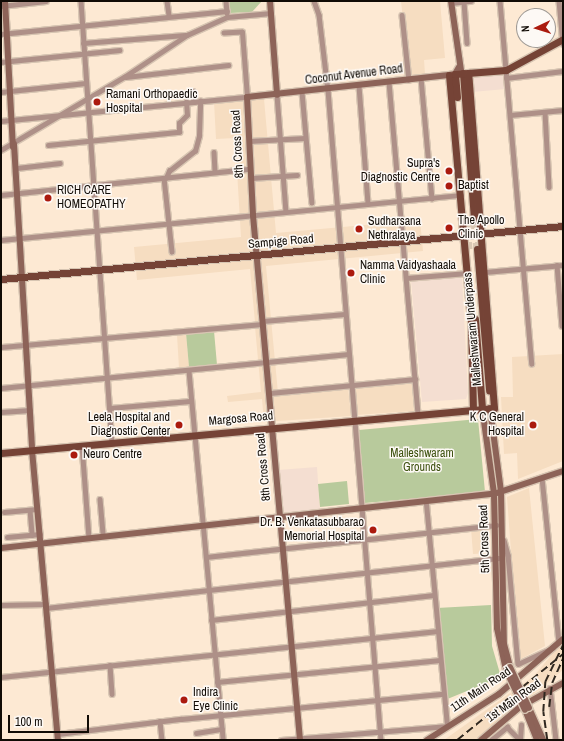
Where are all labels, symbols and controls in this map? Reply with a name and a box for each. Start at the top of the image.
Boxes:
north arrow [516,8,556,48]
text: N [518,25,532,33]
street label: Coconut Avenue Road [304,62,404,88]
place label: Ramani Orthopaedic Hospital [106,88,197,116]
marker: Ramani Orthopaedic Hospital [91,96,103,108]
street label: 8th Cross Road [229,109,247,179]
place label: Supra's Diagnostic Centre [361,157,440,185]
marker: Supra's Diagnostic Centre [443,165,455,177]
place label: Baptist [458,179,489,193]
marker: Baptist [443,180,455,192]
place label: RICH CARE HOMEOPATHY [57,184,126,212]
marker: RICH CARE HOMEOPATHY [42,192,54,204]
place label: The Apollo Clinic [458,214,505,242]
place label: Sudharsana Nethralaya [368,215,421,243]
marker: The Apollo Clinic [443,222,455,234]
marker: Sudharsana Nethralaya [353,223,365,235]
street label: Sampige Road [248,232,314,252]
place label: Namma Vaidyashaala Clinic [360,259,456,287]
marker: Namma Vaidyashaala Clinic [345,267,357,279]
street label: Malleshwaram Underpass [461,272,485,386]
street label: Margosa Road [208,409,274,429]
place label: Leela Hospital and Diagnostic Center [88,411,170,439]
place label: K C General Hospital [470,411,524,439]
marker: Leela Hospital and Diagnostic Center [173,419,185,431]
marker: K C General Hospital [527,419,539,431]
street label: 8th Cross Road [254,432,274,502]
park label: Malleshwaram Grounds [390,447,454,475]
place label: Neuro Centre [83,448,142,462]
marker: Neuro Centre [68,449,80,461]
street label: 5th Cross Road [477,505,493,573]
place label: Dr. B. Venkatasubbarao Memorial Hospital [260,516,364,544]
marker: Dr. B. Venkatasubbarao Memorial Hospital [367,524,379,536]
street label: 11th Main Road [448,665,514,715]
street label: 1st Main Road [484,676,544,726]
place label: Indira Eye Clinic [193,686,238,714]
marker: Indira Eye Clinic [178,694,190,706]
scale bar [10,707,91,733]
text: 100 m [15,714,42,730]

